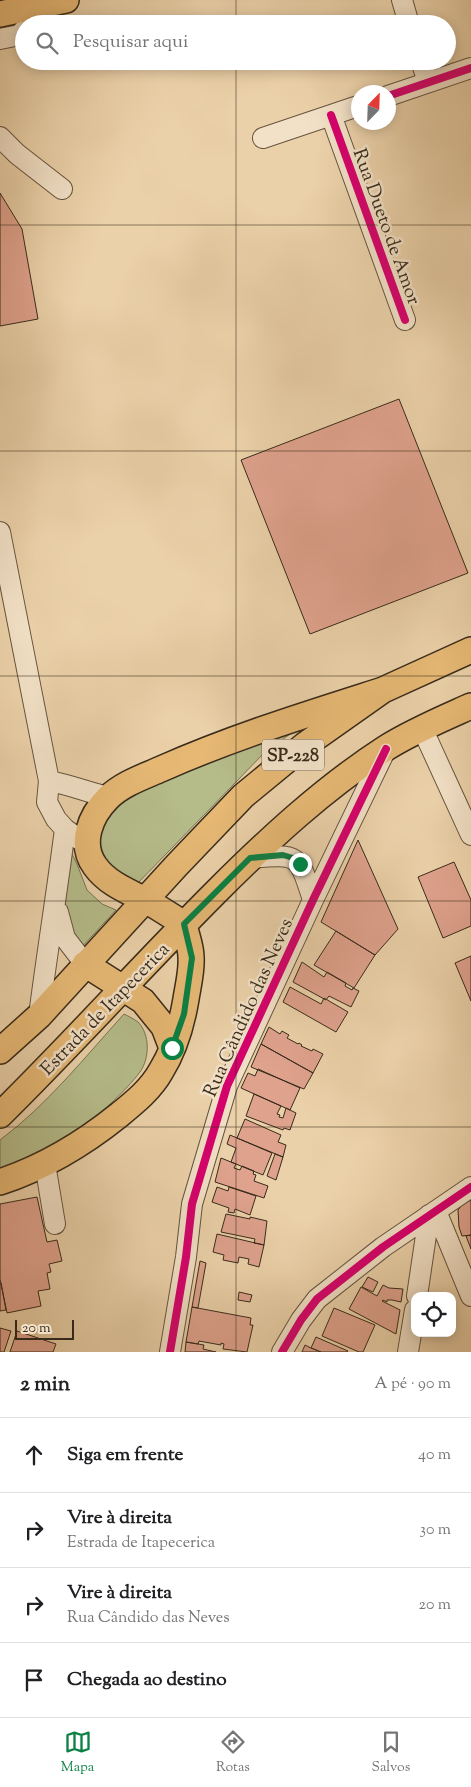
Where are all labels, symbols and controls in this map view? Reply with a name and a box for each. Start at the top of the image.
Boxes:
search box [15,15,456,70]
icon: search [33,29,61,57]
text: Pesquisar aqui [73,29,188,56]
north arrow [351,85,396,130]
street label: Rua Dueto de Amor [345,145,426,309]
road number: SP-228 [262,740,324,770]
route end [289,853,312,876]
street label: Rua Cândido das Neves [198,914,301,1102]
street label: Estrada de Itapecerica [35,937,177,1082]
route start [161,1037,184,1060]
map controls [411,1292,456,1337]
button: locate [411,1292,456,1337]
scale bar [15,1317,74,1340]
text: 20 m [22,1319,51,1339]
text: 2 min [20,1370,70,1400]
text: A pé · 90 m [375,1373,451,1396]
icon: ahead [20,1441,48,1469]
text: Siga em frente [67,1442,183,1469]
text: 40 m [418,1444,451,1467]
text: Vire à direita [67,1505,172,1532]
icon: right [20,1516,48,1544]
text: 30 m [420,1519,451,1542]
text: Estrada de Itapecerica [67,1532,215,1555]
text: Vire à direita [67,1580,172,1607]
icon: right [20,1591,48,1619]
text: 20 m [418,1594,451,1617]
text: Rua Cândido das Neves [67,1607,229,1630]
icon: arrive [20,1666,48,1694]
text: Chegada ao destino [67,1667,227,1694]
tab: Mapa [61,1728,94,1778]
tab: Rotas [216,1728,250,1778]
tab: Salvos [372,1728,410,1778]

